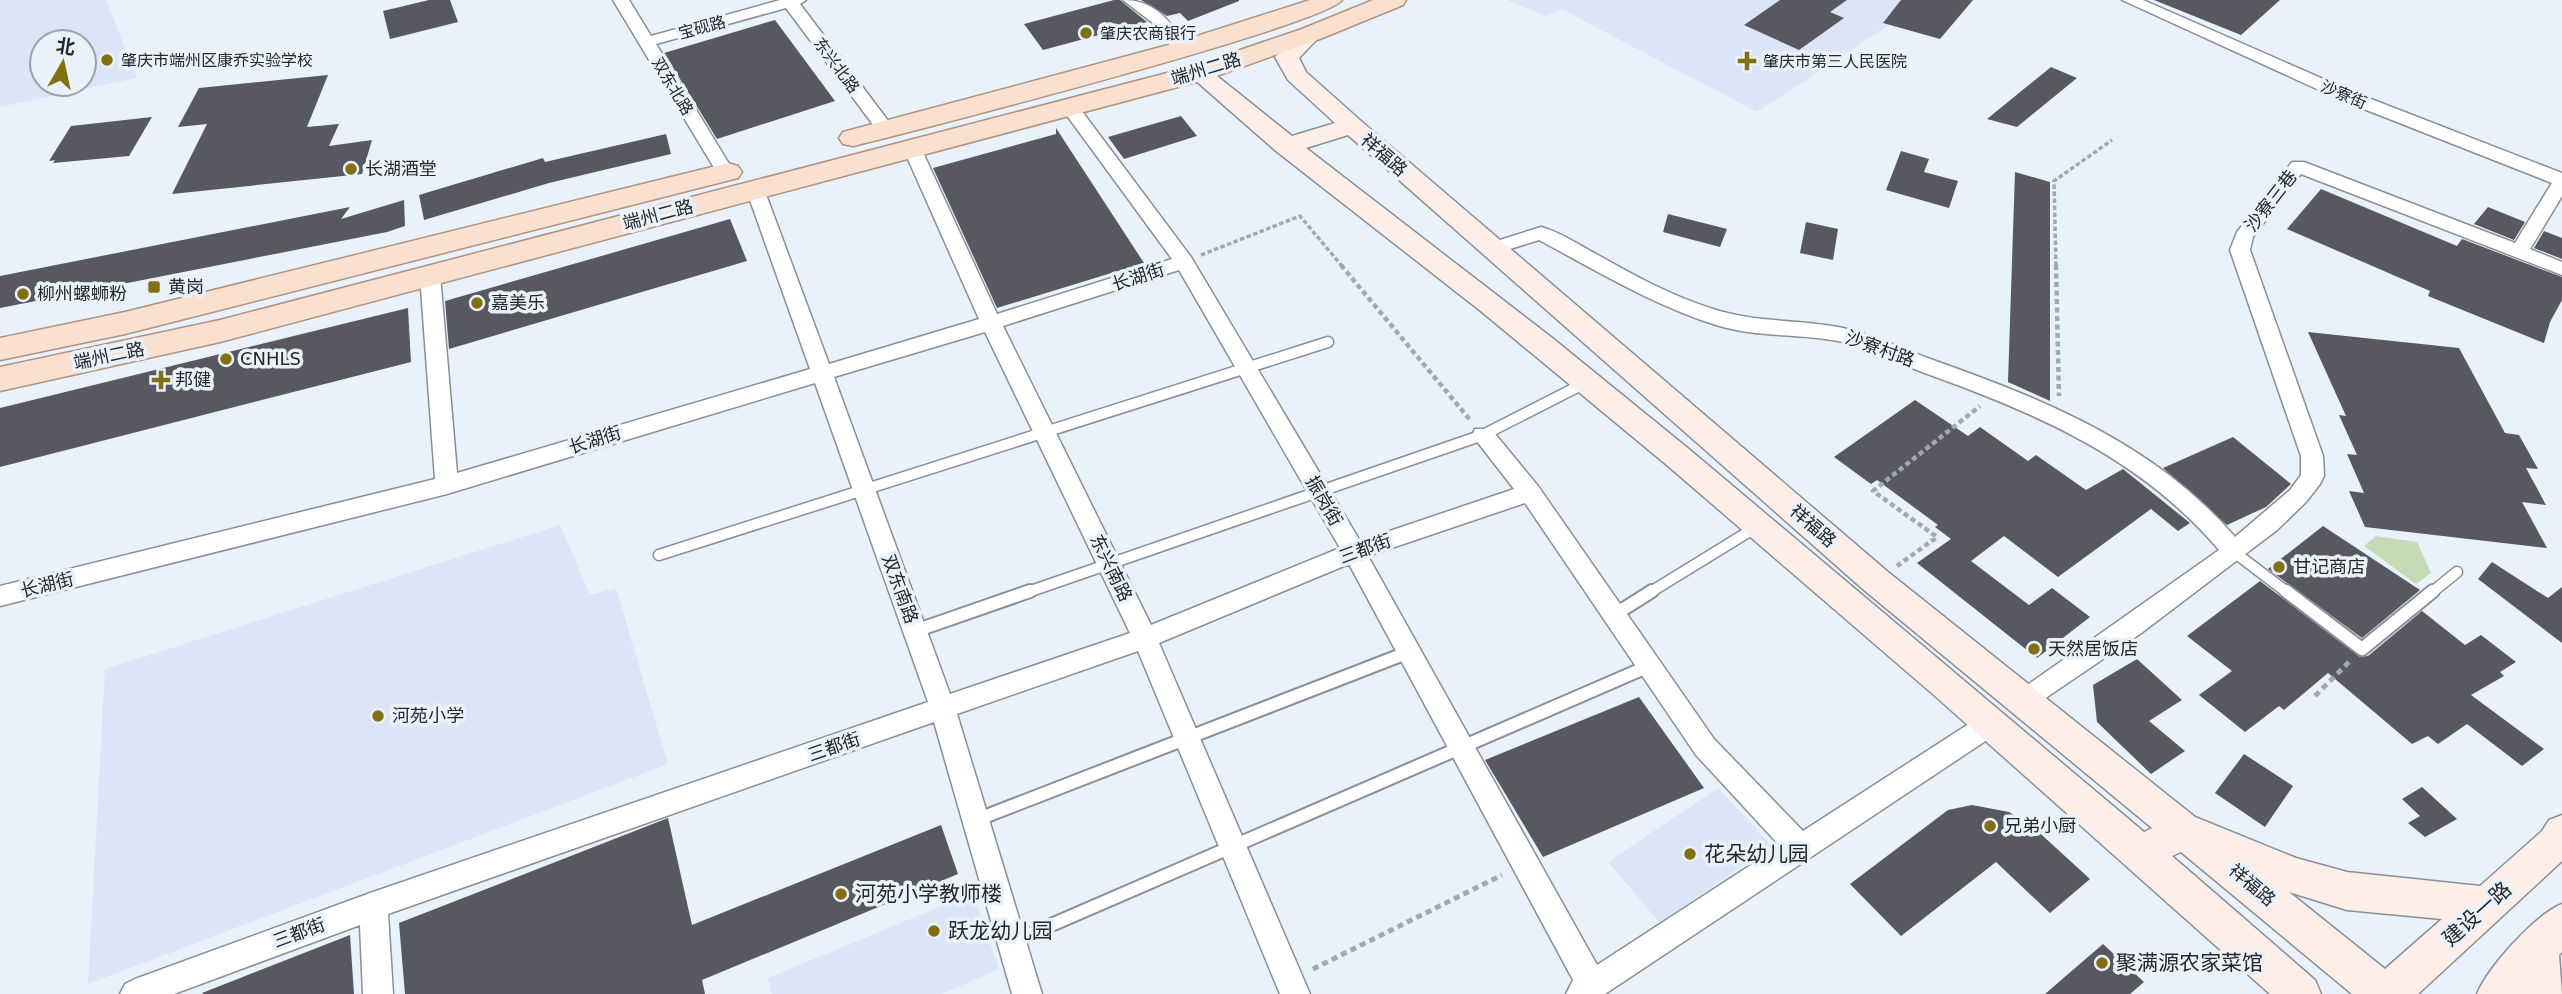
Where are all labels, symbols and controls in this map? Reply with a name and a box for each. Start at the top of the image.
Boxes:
street label: 宝砚路 [676,12,728,43]
place label: 肇庆农商银行 [1100,24,1196,43]
marker: 肇庆农商银行 [1078,25,1094,41]
north arrow [28,28,98,98]
text: 北 [55,34,77,59]
street label: 东兴北路 [810,34,863,97]
street label: 端州二路 [1168,48,1243,89]
place label: 肇庆市端州区康乔实验学校 [121,51,313,70]
marker: 肇庆市第三人民医院 [1737,51,1757,71]
marker: 肇庆市端州区康乔实验学校 [99,52,115,68]
place label: 肇庆市第三人民医院 [1763,52,1907,71]
street label: 双东北路 [648,54,697,119]
street label: 沙寮街 [2318,76,2370,113]
street label: 祥福路 [1357,129,1412,180]
place label: 长湖酒堂 [365,158,437,179]
marker: 长湖酒堂 [343,161,359,177]
street label: 沙寮三巷 [2240,166,2301,236]
street label: 端州二路 [620,195,695,234]
street label: 长湖街 [1109,258,1167,295]
place label: 黄岗 [168,276,204,297]
marker: 黄岗 [146,279,162,295]
place label: 柳州螺蛳粉 [37,283,127,304]
marker: 柳州螺蛳粉 [15,286,31,302]
place label: 嘉美乐 [491,292,545,313]
marker: 嘉美乐 [469,295,485,311]
street label: 沙寮村路 [1843,326,1918,371]
street label: 端州二路 [71,338,146,373]
place label: CNHLS [240,348,301,369]
marker: CNHLS [218,351,234,367]
place label: 邦健 [175,369,211,390]
marker: 邦健 [153,372,169,388]
street label: 长湖街 [566,422,624,457]
street label: 振岗街 [1302,472,1347,529]
street label: 祥福路 [1786,500,1841,551]
street label: 三都街 [1336,529,1394,568]
street label: 东兴南路 [1086,531,1137,605]
street label: 双东南路 [878,551,923,626]
place label: 甘记商店 [2293,556,2365,577]
marker: 甘记商店 [2271,559,2287,575]
street label: 长湖街 [18,568,76,601]
place label: 天然居饭店 [2048,638,2138,659]
marker: 天然居饭店 [2026,641,2042,657]
place label: 河苑小学 [392,705,464,726]
marker: 河苑小学 [370,708,386,724]
street label: 三都街 [805,728,863,765]
place label: 兄弟小厨 [2004,815,2076,836]
marker: 兄弟小厨 [1982,818,1998,834]
place label: 花朵幼儿园 [1704,842,1809,866]
marker: 花朵幼儿园 [1682,846,1698,862]
street label: 祥福路 [2225,859,2280,910]
street label: 建设一路 [2438,877,2516,951]
place label: 河苑小学教师楼 [855,882,1002,906]
marker: 河苑小学教师楼 [833,886,849,902]
street label: 三都街 [270,913,328,952]
place label: 跃龙幼儿园 [948,919,1053,943]
marker: 跃龙幼儿园 [926,923,942,939]
place label: 聚满源农家菜馆 [2116,951,2263,975]
marker: 聚满源农家菜馆 [2094,955,2110,971]

